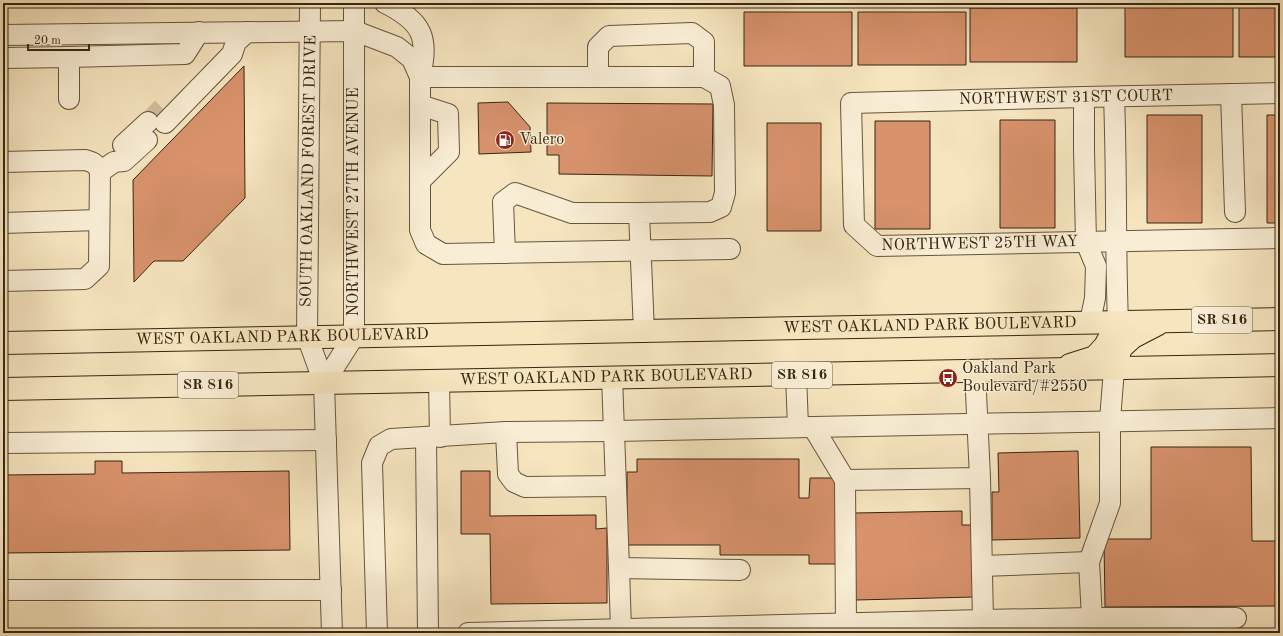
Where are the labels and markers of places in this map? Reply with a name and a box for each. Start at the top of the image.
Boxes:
fuel station icon: Valero [494,129,516,151]
place label: Valero [519,132,564,148]
place label: Oakland Park Boulevard/#2550 [962,361,1087,395]
bus stop icon: Oakland Park Boulevard/#2550 [937,367,959,389]

